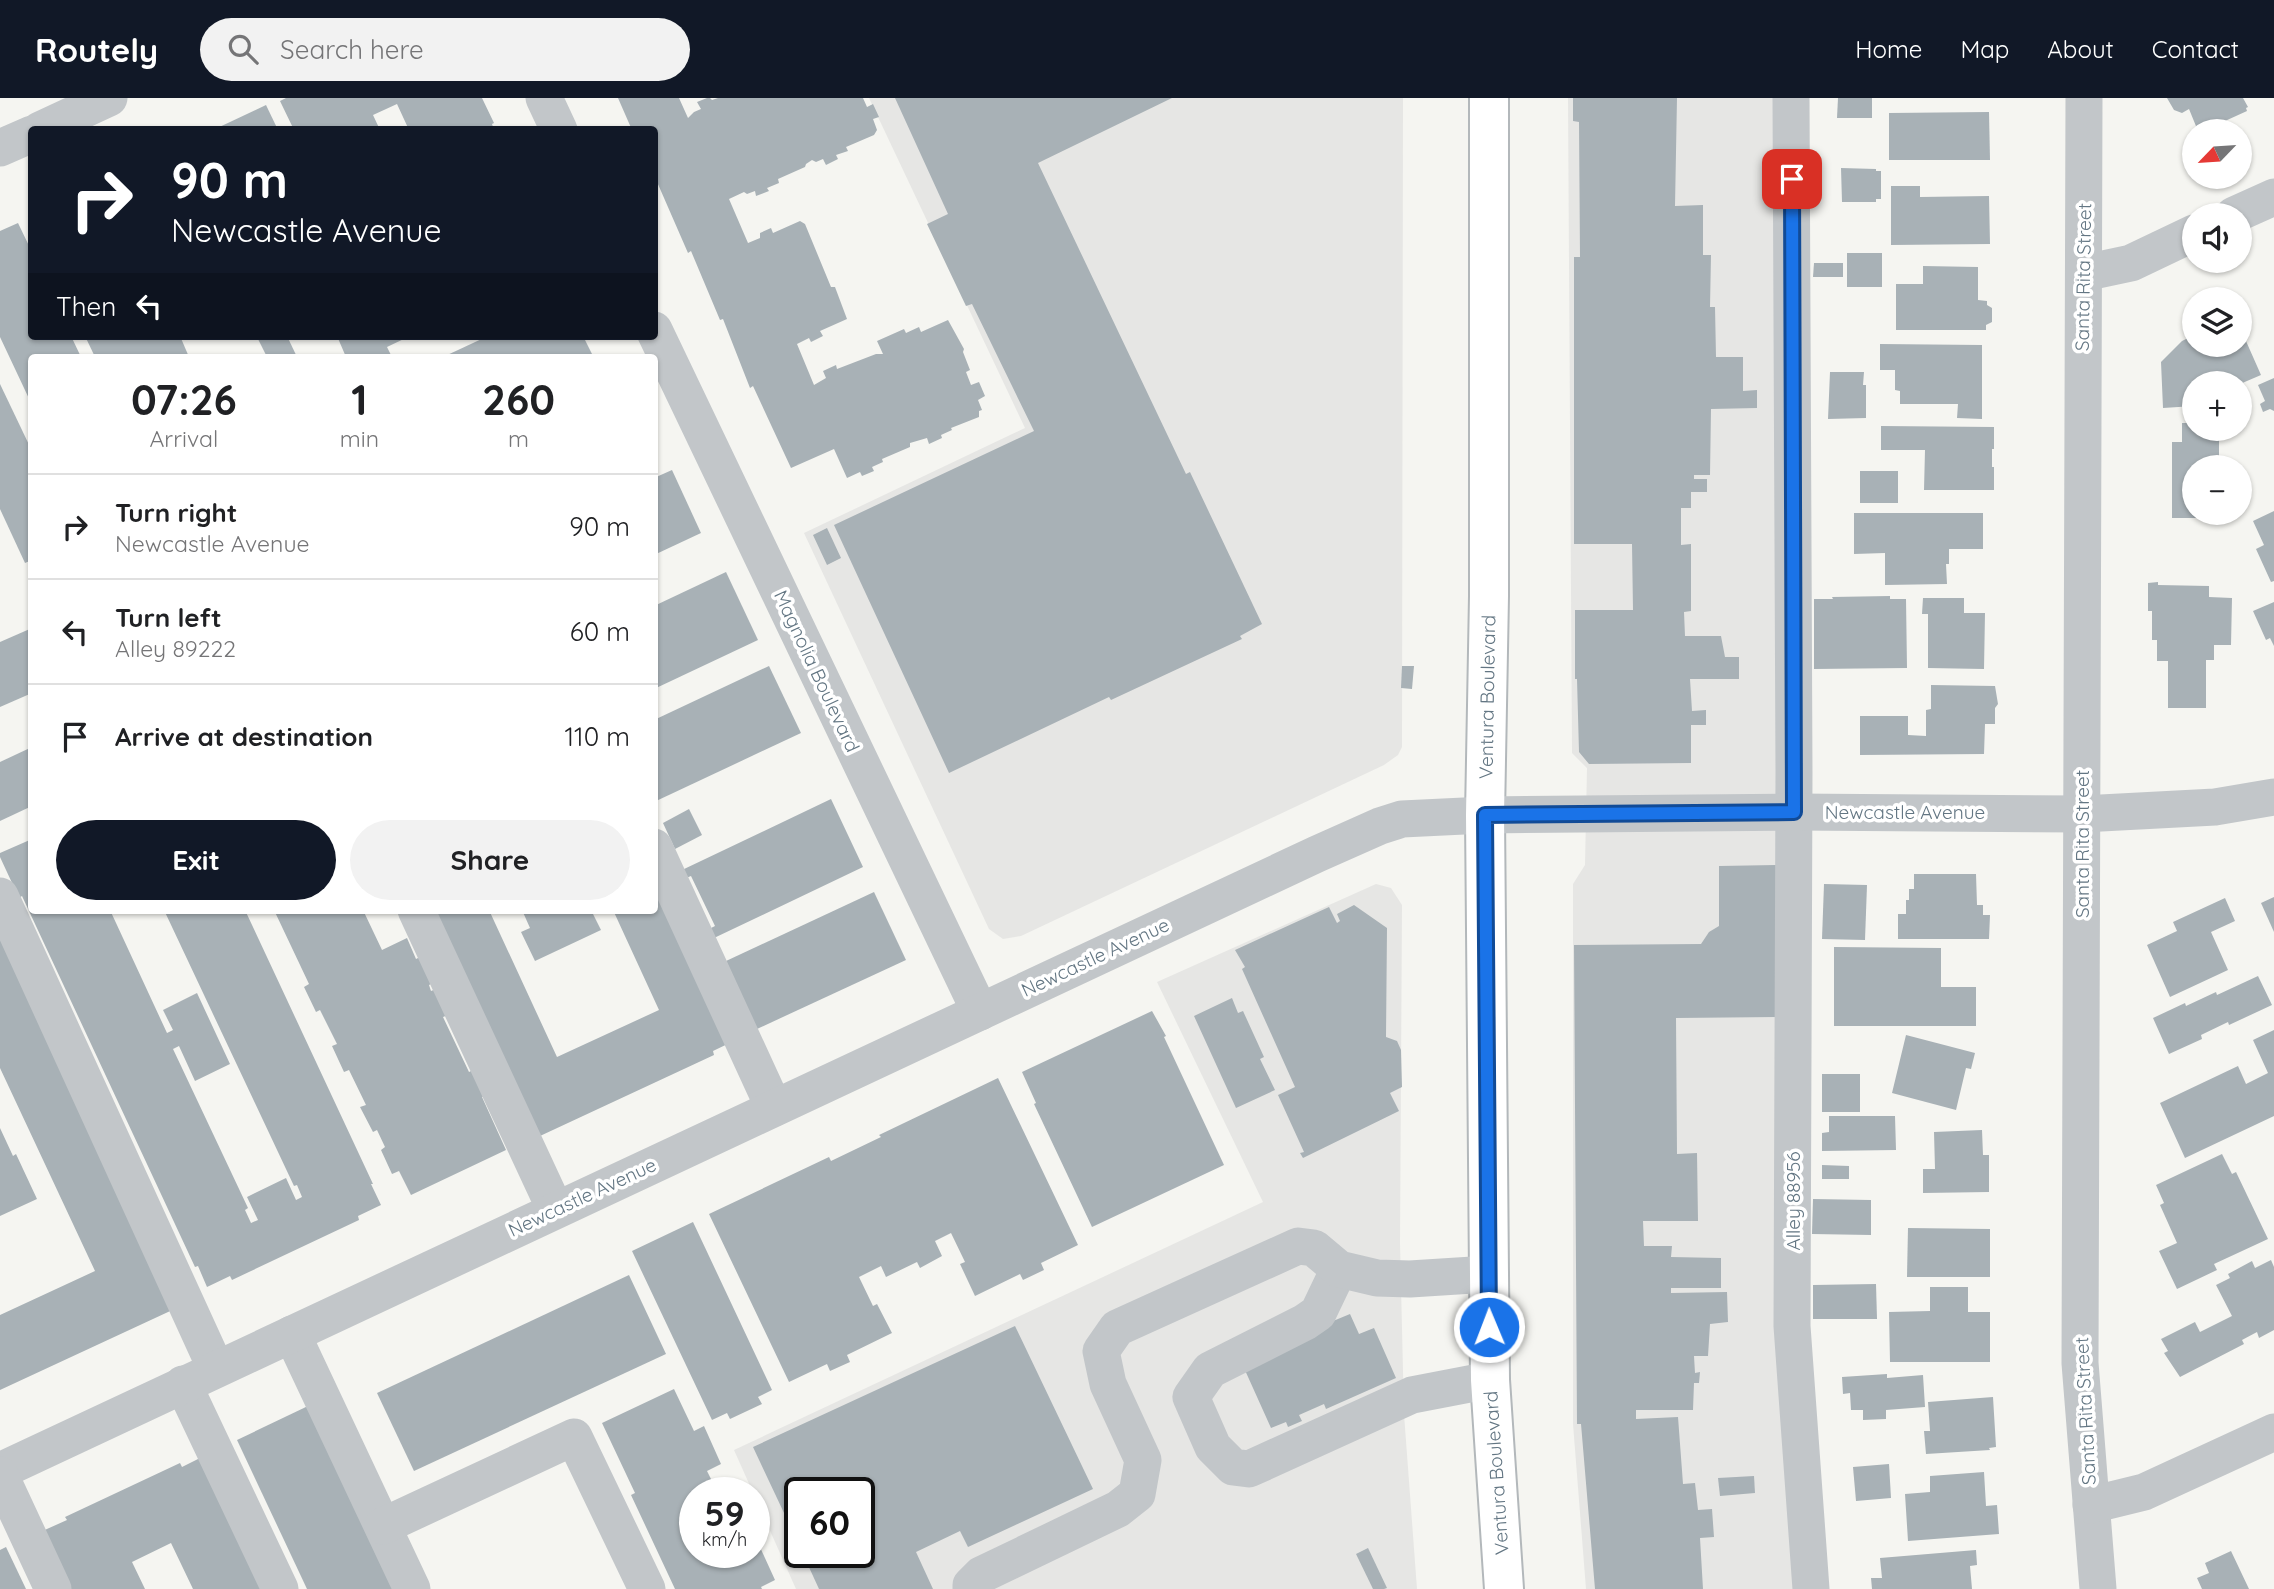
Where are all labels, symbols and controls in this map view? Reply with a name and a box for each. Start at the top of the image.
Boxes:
search box [200,18,690,81]
text: Routely [35,29,158,70]
icon: search [224,30,262,68]
text: Search here [280,33,424,66]
text: Home [1855,34,1922,64]
text: Map [1960,34,2009,64]
text: About [2047,34,2114,64]
text: Contact [2152,34,2239,64]
north arrow [2182,119,2252,189]
map controls [2182,119,2252,525]
text: 90 m [171,149,288,210]
pin [1762,149,1822,209]
icon: right [56,154,147,245]
icon: arrive [1773,160,1811,198]
street label: Santa Rita Street [2070,203,2096,351]
button: sound [2182,203,2252,273]
text: Newcastle Avenue [171,210,442,250]
icon: left [130,287,168,325]
button: layers [2182,287,2252,357]
text: Then [56,290,116,323]
button: + [2182,371,2252,441]
text: 07:26 [131,373,237,426]
text: 1 [351,373,368,426]
text: 260 [482,373,555,426]
text: Arrival [149,424,218,453]
text: min [340,424,379,453]
text: m [508,424,529,453]
button: − [2182,455,2252,525]
text: Turn right [115,496,237,529]
icon: right [56,508,94,546]
text: 90 m [569,510,630,543]
text: Newcastle Avenue [115,529,309,558]
street label: Magnolia Boulevard [769,586,865,756]
text: Turn left [115,601,222,634]
icon: left [56,613,94,651]
text: 60 m [570,615,630,648]
street label: Ventura Boulevard [1474,615,1500,779]
text: Alley 89222 [115,634,236,663]
icon: arrive [56,718,94,756]
text: Arrive at destination [115,720,373,753]
text: 110 m [564,720,630,753]
street label: Santa Rita Street [2070,770,2094,918]
street label: Newcastle Avenue [1825,800,1985,824]
button: Exit [56,820,336,900]
button: Share [350,820,630,900]
street label: Newcastle Avenue [1017,912,1173,1002]
street label: Alley 88956 [1781,1151,1805,1251]
street label: Newcastle Avenue [504,1152,660,1242]
position arrow [1452,1290,1526,1364]
street label: Santa Rita Street [2069,1336,2101,1486]
street label: Ventura Boulevard [1478,1390,1514,1556]
speed limit sign: 60 [784,1477,875,1568]
text: 59 [704,1491,745,1535]
text: km/h [702,1528,747,1551]

